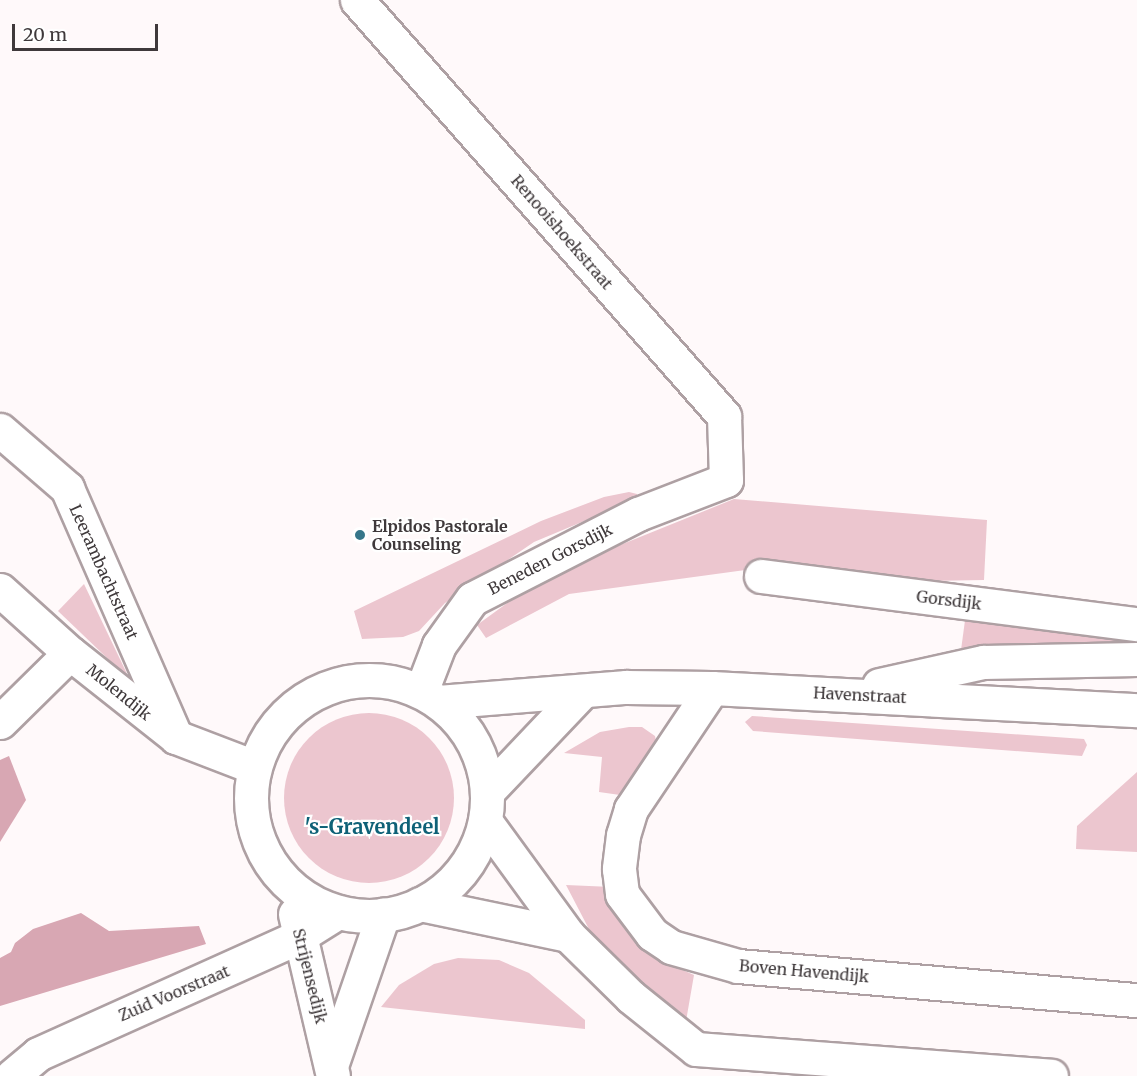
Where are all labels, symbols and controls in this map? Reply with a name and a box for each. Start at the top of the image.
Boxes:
scale bar [15,12,160,50]
text: 20 m [23,23,67,46]
street label: Renooishoekstraat [507,171,617,293]
street label: Leerambachtstraat [66,501,142,643]
place label: Elpidos Pastorale Counseling [372,516,508,554]
street label: Beneden Gorsdijk [485,519,615,599]
marker: Elpidos Pastorale Counseling [353,528,367,542]
street label: Gorsdijk [915,586,983,614]
street label: Molendijk [83,660,155,724]
street label: Havenstraat [813,683,907,707]
district label: 's-Gravendeel [304,814,440,838]
street label: Strijensedijk [289,926,331,1026]
street label: Boven Havendijk [738,956,870,986]
street label: Zuid Voorstraat [116,961,232,1025]

